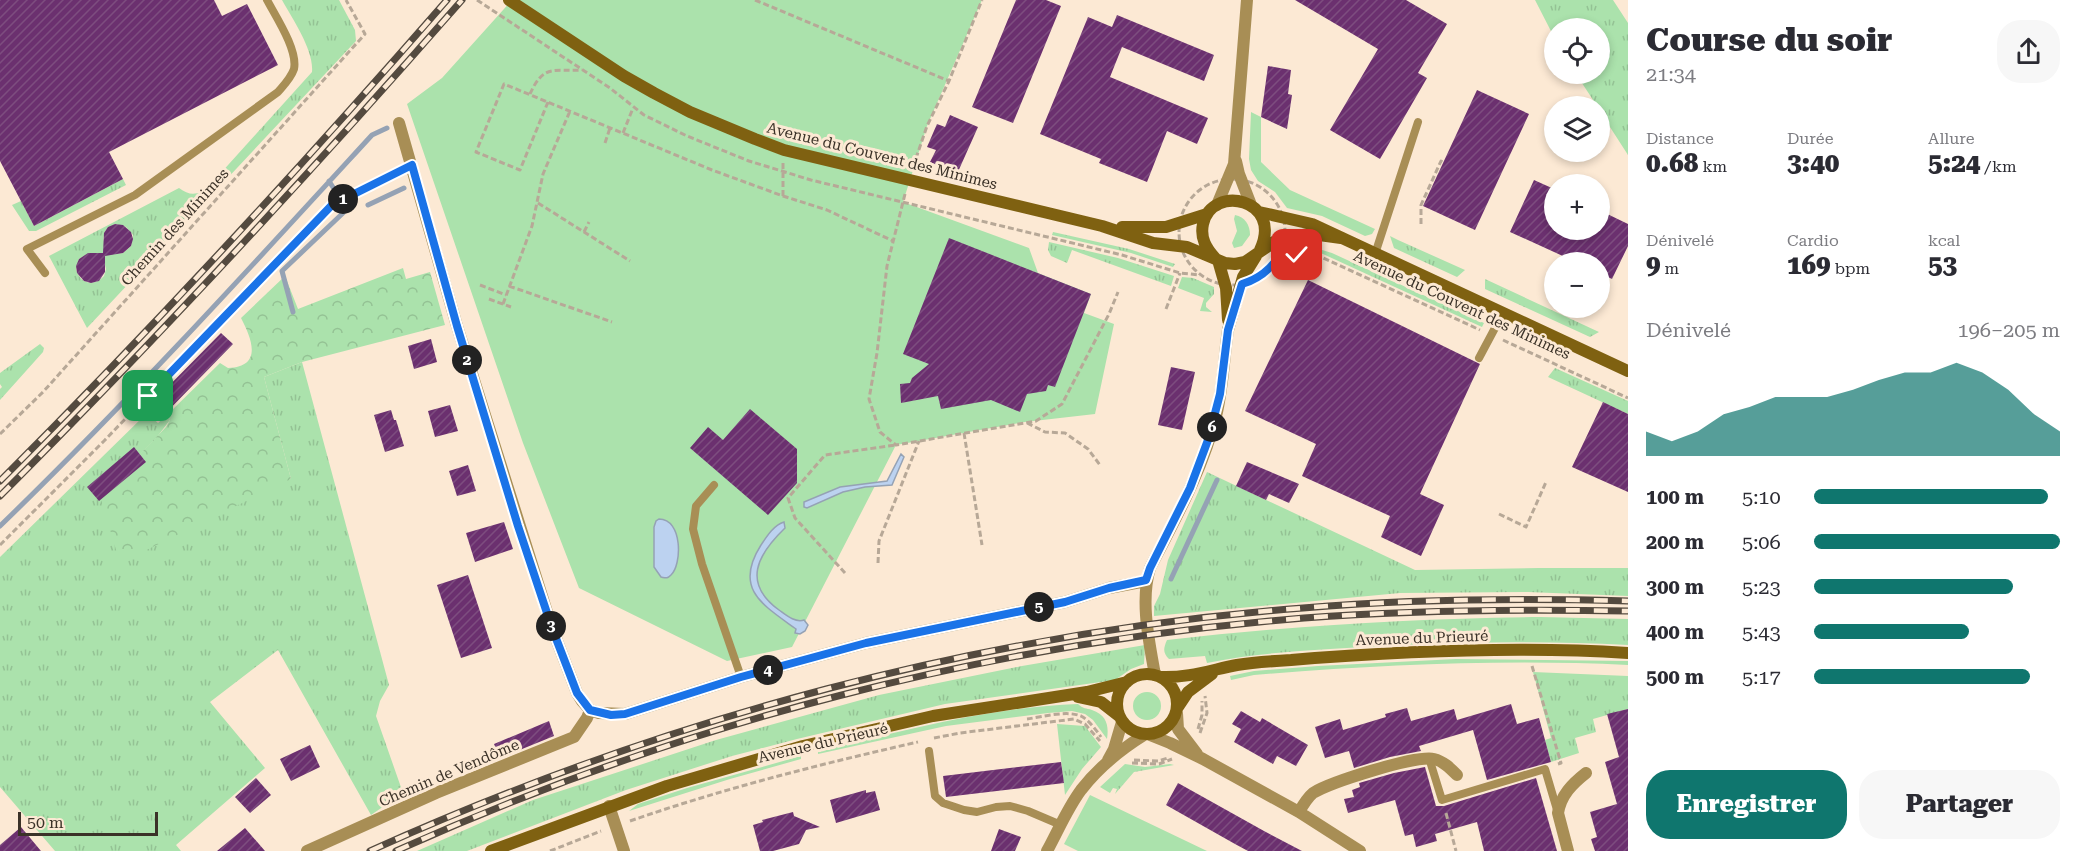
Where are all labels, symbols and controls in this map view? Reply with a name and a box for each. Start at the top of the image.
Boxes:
map controls [1544,18,1610,318]
button: locate [1544,18,1610,84]
text: Course du soir [1646,20,1893,59]
button: share [1997,20,2060,83]
text: 21:34 [1646,62,1696,86]
button: layers [1544,96,1610,162]
street label: Avenue du Couvent des Minimes [765,119,999,193]
text: Distance [1646,129,1714,148]
text: Durée [1787,129,1833,148]
text: Allure [1928,129,1975,148]
text: 0.68 [1646,148,1698,178]
text: 3:40 [1787,148,1839,178]
text: 5:24 [1928,148,1980,178]
text: km [1698,157,1727,176]
text: /km [1980,157,2017,176]
street label: Chemin des Minimes [117,165,233,289]
button: + [1544,174,1610,240]
pin: 1 [328,184,358,214]
text: 1 [339,189,347,208]
pin [1271,229,1322,280]
text: Dénivelé [1646,231,1714,250]
text: Cardio [1787,231,1839,250]
text: kcal [1928,231,1960,250]
icon: check [1280,238,1313,271]
street label: Avenue du Couvent des Minimes [1351,247,1573,363]
text: 9 [1646,250,1661,280]
text: 169 [1787,250,1831,280]
text: 53 [1928,250,1957,280]
button: − [1544,252,1610,318]
text: m [1661,259,1679,278]
text: bpm [1831,259,1870,278]
text: Dénivelé [1646,318,1731,342]
text: 196–205 m [1957,318,2060,342]
pin: 2 [452,345,482,375]
text: 2 [463,350,471,369]
pin [122,370,173,421]
icon: arrive [131,379,164,412]
pin: 6 [1197,412,1227,442]
text: 6 [1208,417,1216,436]
text: 100 m [1646,485,1704,509]
text: 5:10 [1742,485,1781,509]
text: 200 m [1646,530,1704,554]
text: 5:06 [1742,530,1781,554]
text: 300 m [1646,575,1704,599]
text: 5:23 [1742,575,1781,599]
pin: 5 [1024,592,1054,622]
text: 5 [1035,597,1043,616]
pin: 3 [536,611,566,641]
text: 3 [547,616,555,635]
text: 400 m [1646,620,1704,644]
text: 5:43 [1742,620,1781,644]
street label: Avenue du Prieuré [1355,627,1489,649]
pin: 4 [753,655,783,685]
text: 4 [764,660,772,679]
text: 500 m [1646,665,1704,689]
text: 5:17 [1742,665,1781,689]
street label: Avenue du Prieuré [756,719,890,767]
street label: Chemin de Vendôme [376,735,522,811]
button: Enregistrer [1646,770,1847,839]
button: Partager [1859,770,2060,839]
scale bar [18,809,158,836]
text: 50 m [27,813,64,832]

